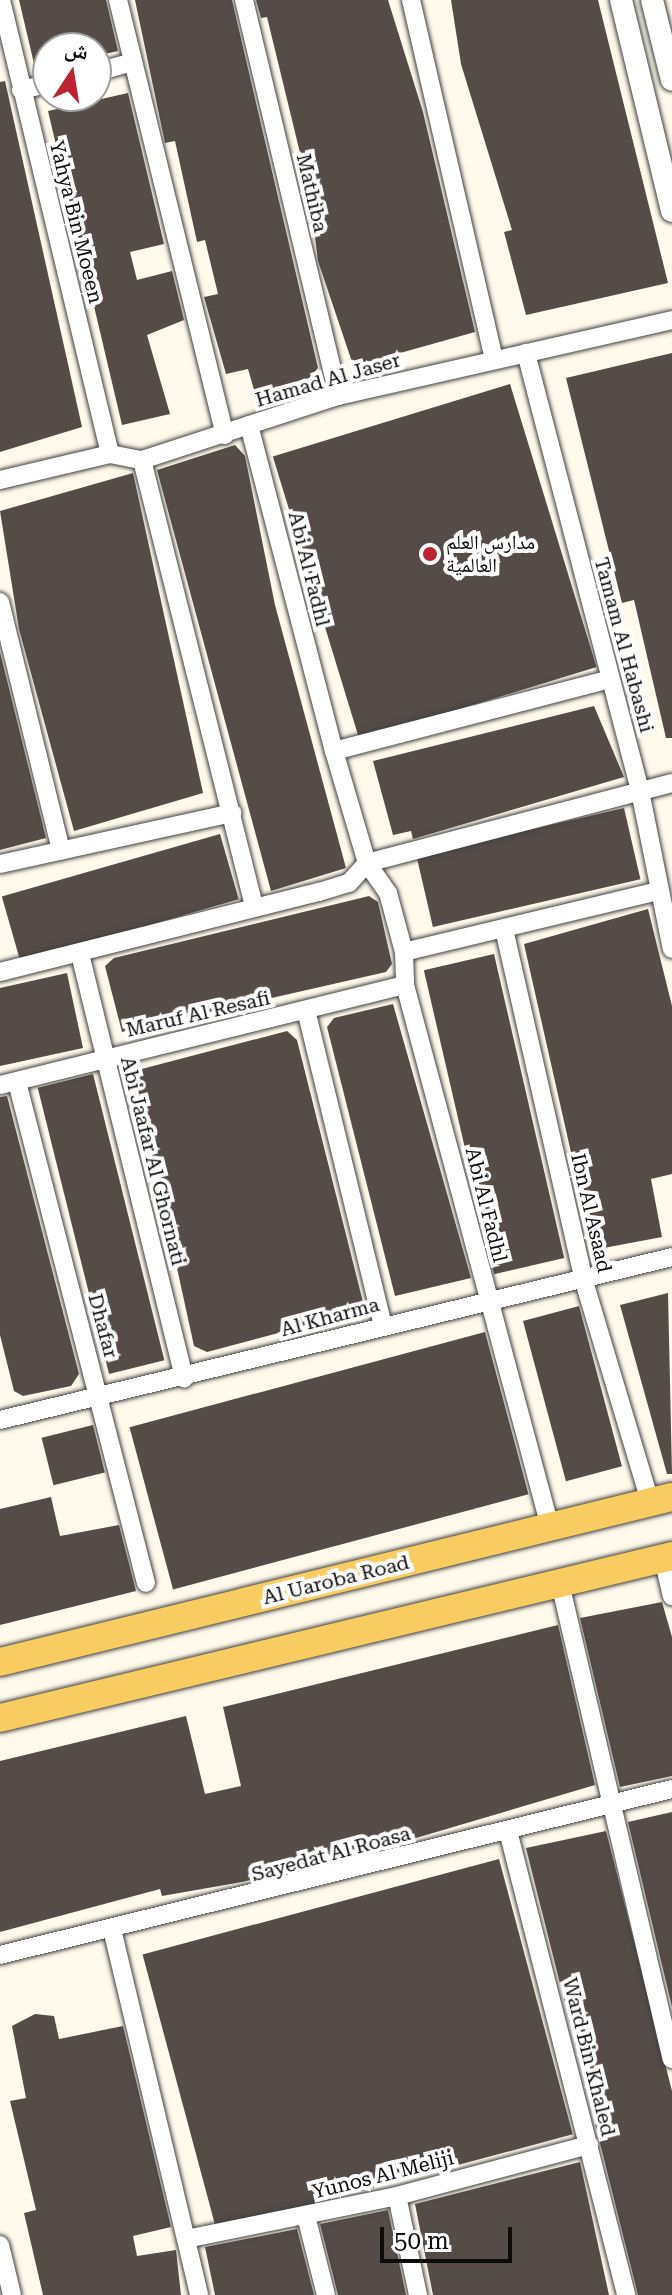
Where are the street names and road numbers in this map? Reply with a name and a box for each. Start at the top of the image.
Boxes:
street label: Yahya Bin Moeen [44,138,108,306]
street label: Mathiba [291,151,333,235]
street label: Hamad Al Jaser [253,348,403,412]
street label: Abi Al Fadhl [283,509,335,629]
street label: Tamam Al Habashi [589,555,659,735]
street label: Maruf Al Resafi [124,986,272,1042]
street label: Abi Jaafar Al Ghornati [115,1054,191,1268]
street label: Abi Al Fadhl [460,1145,512,1265]
street label: Ibn Al Asaad [566,1151,616,1275]
street label: Dhafar [83,1291,123,1361]
street label: Al Kharma [278,1292,382,1342]
street label: Al Uaroba Road [260,1550,412,1610]
street label: Sayedat Al Roasa [249,1821,413,1887]
street label: Ward Bin Khaled [558,1975,620,2139]
street label: Yunos Al Meliji [310,2146,456,2204]

